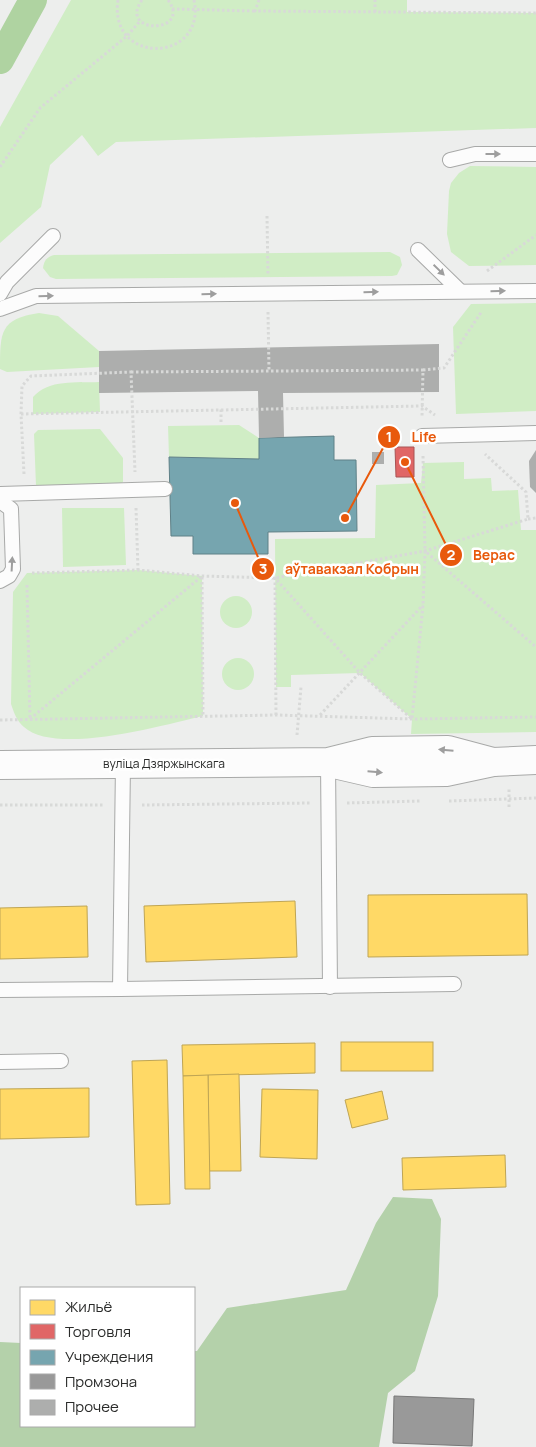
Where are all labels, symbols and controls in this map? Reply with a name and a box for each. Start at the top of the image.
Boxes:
one-way arrow [485,150,501,158]
one-way arrow [433,264,445,276]
one-way arrow [490,287,506,295]
one-way arrow [363,288,379,296]
one-way arrow [201,290,217,298]
one-way arrow [39,292,55,300]
callout: Life [377,422,446,451]
text: 1 [386,426,392,447]
text: Life [412,427,436,446]
callout: Верас [438,540,525,569]
text: 2 [447,544,456,565]
text: Верас [473,545,515,564]
callout: аўтавакзал Кобрын [250,554,429,583]
one-way arrow [9,555,17,571]
text: 3 [259,558,267,579]
text: аўтавакзал Кобрын [285,559,419,578]
one-way arrow [438,746,454,754]
street label: вуліца Дзяржынскага [103,755,225,772]
one-way arrow [368,768,384,776]
legend [20,1287,195,1427]
text: Жильё [65,1296,113,1317]
text: Торговля [65,1321,131,1342]
text: Учреждения [65,1346,153,1367]
text: Промзона [65,1371,137,1392]
text: Прочее [65,1396,119,1417]

